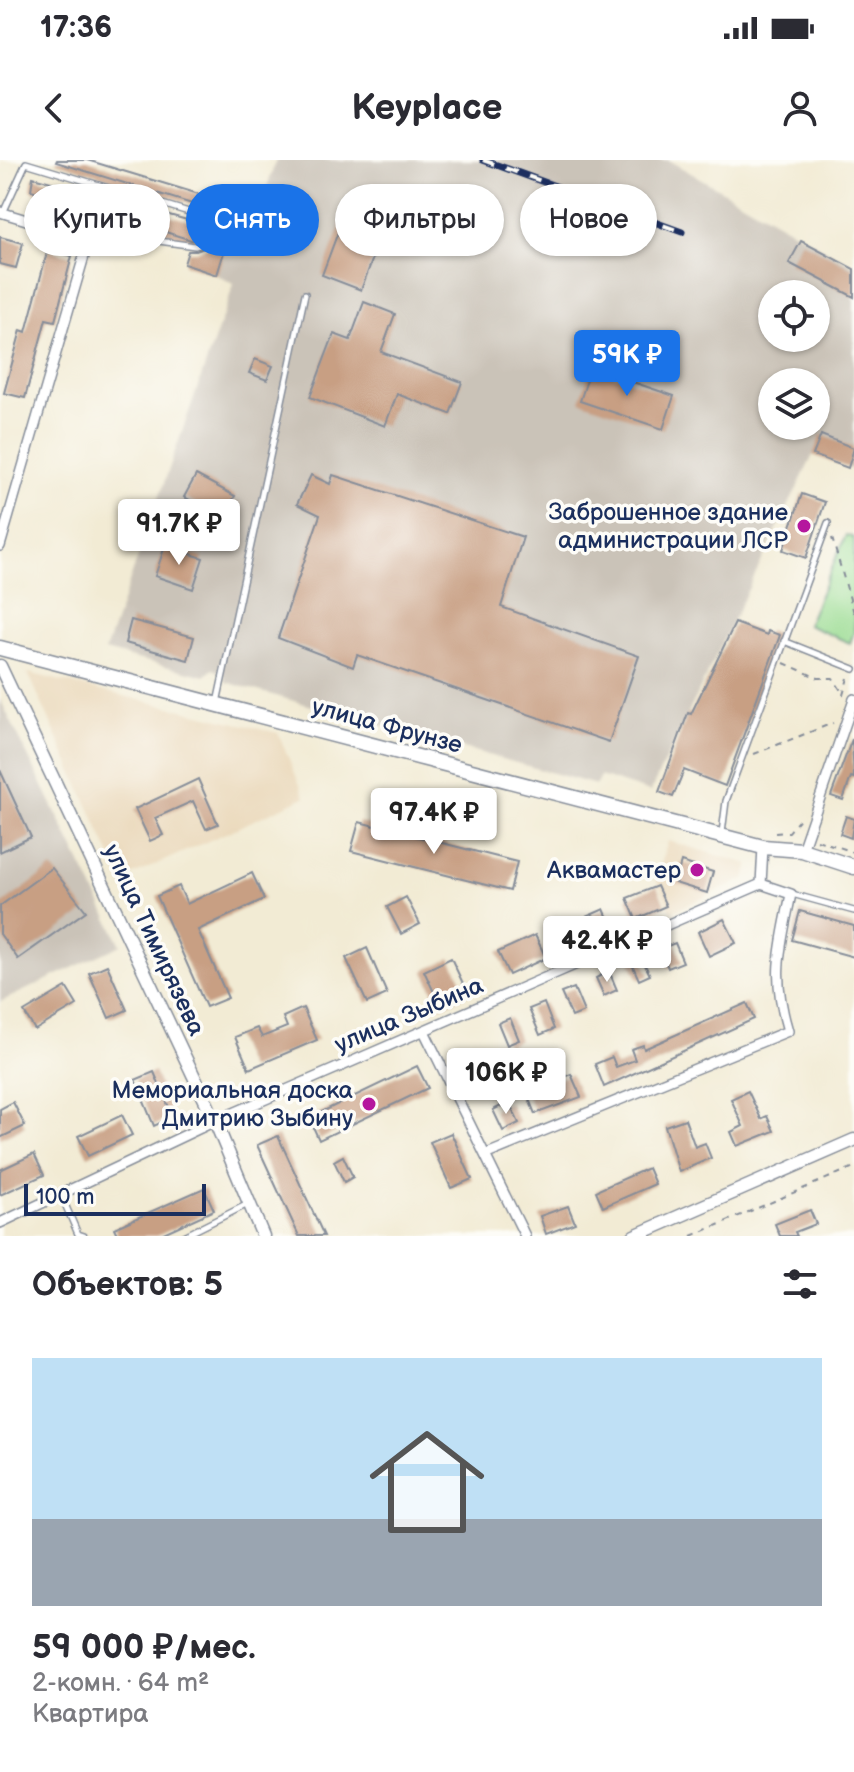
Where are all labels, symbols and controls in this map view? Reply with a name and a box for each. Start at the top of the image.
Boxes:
text: 17:36 [40,10,112,46]
icon: back [32,86,76,130]
icon: person [778,86,822,130]
text: Keyplace [352,87,502,130]
chip: Купить [24,184,170,256]
chip: Снять [186,184,319,256]
chip: Фильтры [335,184,504,256]
chip: Новое [520,184,657,256]
map controls [758,280,830,440]
button: locate [758,280,830,352]
pin: 59K ₽ [571,330,683,398]
text: 59K ₽ [592,340,662,371]
button: layers [758,368,830,440]
place label: Заброшенное здание администрации ЛСР [548,498,788,555]
pin: 91.7K ₽ [105,499,253,567]
text: 91.7K ₽ [136,509,222,540]
marker: Заброшенное здание администрации ЛСР [795,517,813,535]
street label: улица Фрунзе [309,692,465,760]
pin: 97.4K ₽ [360,788,508,856]
text: 97.4K ₽ [389,798,479,829]
street label: улица Тимирязева [97,840,211,1040]
place label: Аквамастер [546,856,681,885]
marker: Аквамастер [688,861,706,879]
pin: 42.4K ₽ [533,916,681,984]
text: 42.4K ₽ [561,926,653,957]
street label: улица Зыбина [330,971,488,1059]
pin: 106K ₽ [441,1048,571,1116]
text: 106K ₽ [465,1058,547,1089]
place label: Мемориальная доска Дмитрию Зыбину [112,1076,353,1133]
marker: Мемориальная доска Дмитрию Зыбину [360,1095,378,1113]
scale bar [24,1180,206,1216]
text: 100 m [36,1184,95,1211]
icon: filters [778,1262,822,1306]
text: Объектов: 5 [32,1264,223,1305]
icon: home [355,1410,499,1554]
text: 59 000 ₽/мес. [32,1627,256,1668]
text: 2-комн. · 64 m² [32,1668,209,1699]
text: Квартира [32,1699,149,1730]

